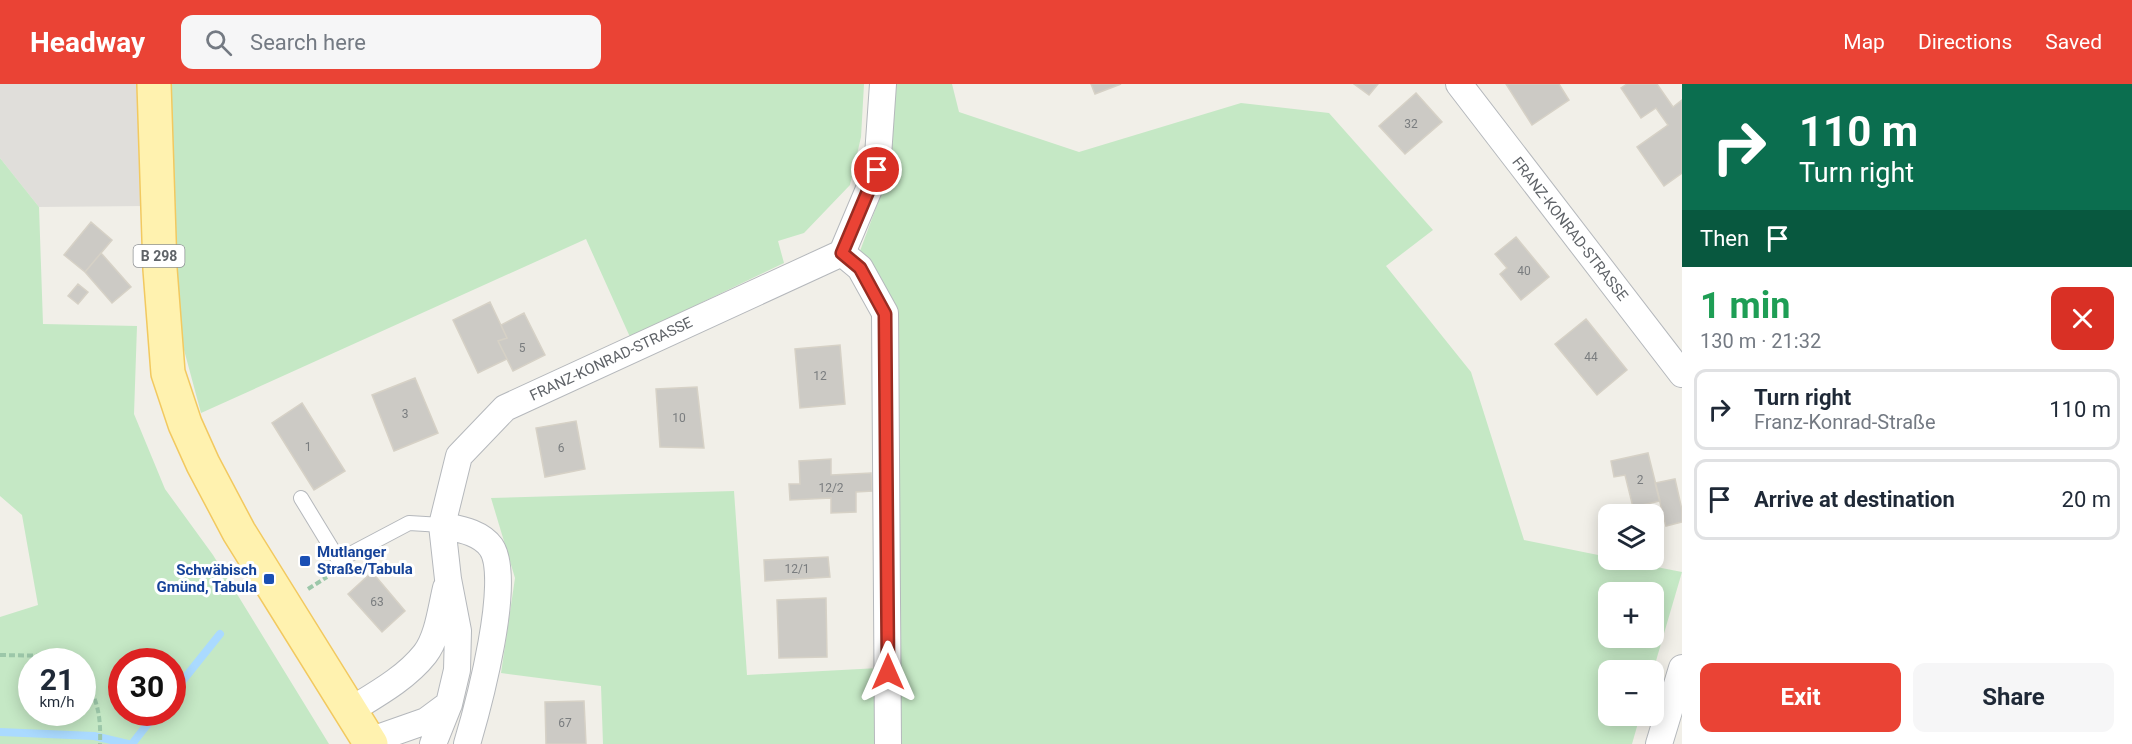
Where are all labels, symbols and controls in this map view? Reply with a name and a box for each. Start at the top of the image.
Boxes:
search box [181,15,601,69]
text: Headway [30,26,145,59]
icon: search [202,26,235,59]
text: Search here [250,30,366,55]
text: Map [1843,30,1885,54]
text: Directions [1918,30,2012,54]
text: Saved [2045,30,2102,54]
text: 110 m [1799,107,1918,156]
icon: right [1700,108,1778,186]
house number: 32 [1404,117,1418,131]
pin [851,144,902,195]
icon: arrive [860,153,893,186]
street label: FRANZ-KONRAD-STRASSE [1508,153,1632,305]
text: Turn right [1799,157,1914,189]
icon: arrive [1761,222,1794,255]
text: Then [1700,226,1749,251]
road number: B 298 [134,245,184,267]
house number: 40 [1517,264,1531,278]
text: 1 min [1700,285,1791,327]
button: close [2051,287,2114,350]
street label: FRANZ-KONRAD-STRASSE [527,313,696,405]
text: 130 m · 21:32 [1700,329,1821,353]
house number: 5 [519,341,526,355]
house number: 44 [1584,350,1598,364]
house number: 12 [813,369,827,383]
text: Turn right [1754,385,1851,410]
icon: right [1703,393,1736,426]
text: 110 m [2049,397,2111,422]
house number: 3 [402,407,408,421]
text: Franz-Konrad-Straße [1754,410,1936,434]
house number: 10 [672,411,686,425]
house number: 1 [305,440,311,454]
house number: 6 [558,441,565,455]
house number: 2 [1637,473,1644,487]
house number: 12/2 [818,481,844,495]
icon: arrive [1703,483,1736,516]
text: Arrive at destination [1754,487,1955,512]
text: 20 m [2062,487,2111,512]
map controls [1598,504,1664,726]
button: layers [1598,504,1664,570]
place label: Mutlanger Straße/Tabula [317,543,413,578]
marker: Mutlanger Straße/Tabula [298,554,312,568]
place label: Schwäbisch Gmünd, Tabula [156,561,257,596]
house number: 12/1 [784,562,810,576]
marker: Schwäbisch Gmünd, Tabula [262,572,276,586]
button: + [1598,582,1664,648]
house number: 63 [370,595,384,609]
position arrow [856,640,920,704]
speed limit sign: 30 [108,648,186,726]
button: − [1598,660,1664,726]
text: 21 [40,662,74,697]
button: Exit [1700,663,1901,732]
button: Share [1913,663,2114,732]
text: km/h [39,693,75,711]
house number: 67 [558,716,572,730]

